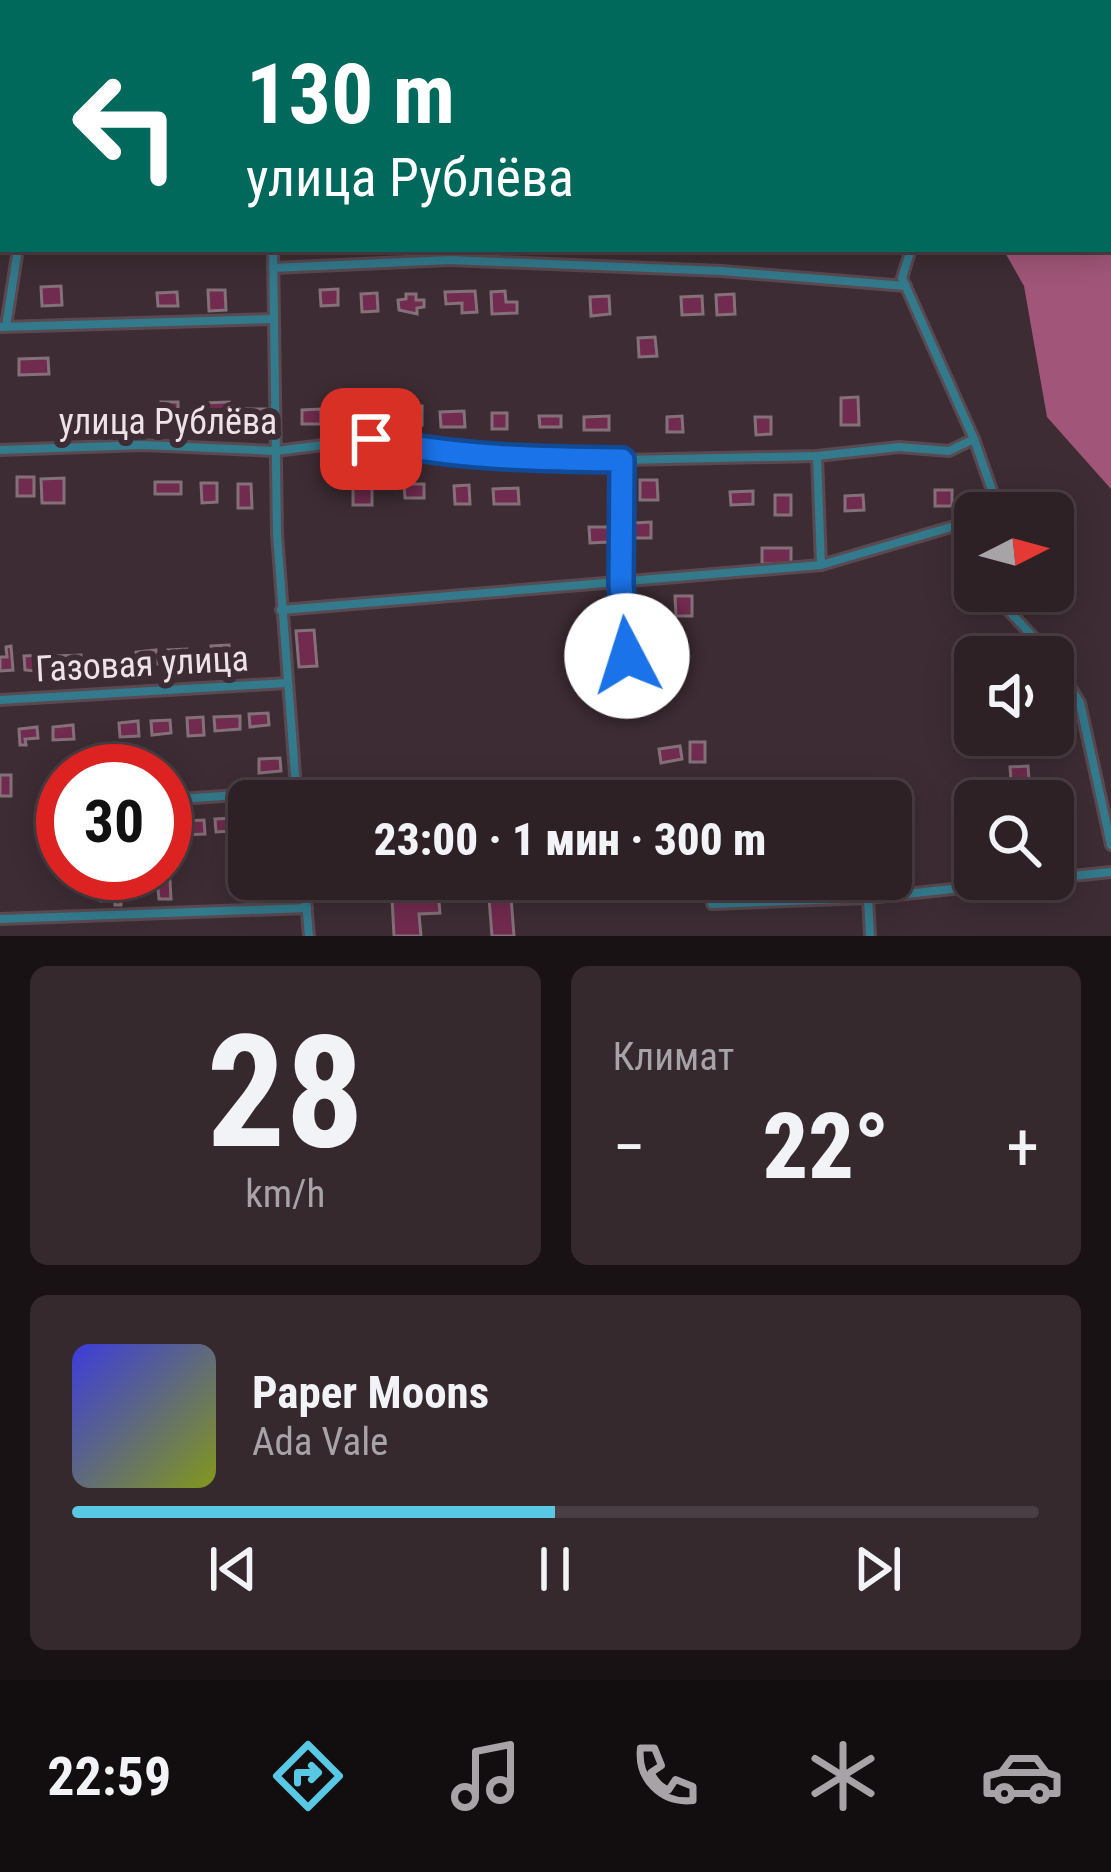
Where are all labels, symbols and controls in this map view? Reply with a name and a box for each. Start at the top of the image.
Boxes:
text: 130 m [246,45,455,144]
icon: left [48,48,204,204]
text: улица Рублёва [246,146,574,209]
pin [320,388,422,490]
street label: улица Рублёва [59,401,277,443]
icon: arrive [338,406,404,472]
north arrow [954,492,1074,612]
map controls [954,492,1074,900]
position arrow [564,593,690,719]
button: sound [954,636,1074,756]
street label: Газовая улица [34,637,250,691]
speed limit sign: 30 [36,744,192,900]
button: search [954,780,1074,900]
text: 23:00 · 1 мин · 300 m [374,813,766,866]
text: 28 [206,1001,364,1184]
text: Климат [613,1034,734,1080]
text: 22° [762,1095,889,1200]
text: − [613,1109,646,1186]
text: + [1006,1109,1039,1186]
text: km/h [245,1171,325,1217]
text: Paper Moons [252,1366,489,1419]
text: Ada Vale [252,1419,388,1465]
icon: previous [200,1536,266,1602]
icon: pause [522,1536,588,1602]
icon: next [845,1536,911,1602]
icon: directions [266,1734,350,1818]
icon: music [444,1734,528,1818]
icon: phone [623,1734,707,1818]
icon: climate [801,1734,885,1818]
icon: car [980,1734,1064,1818]
text: 22:59 [47,1745,171,1808]

